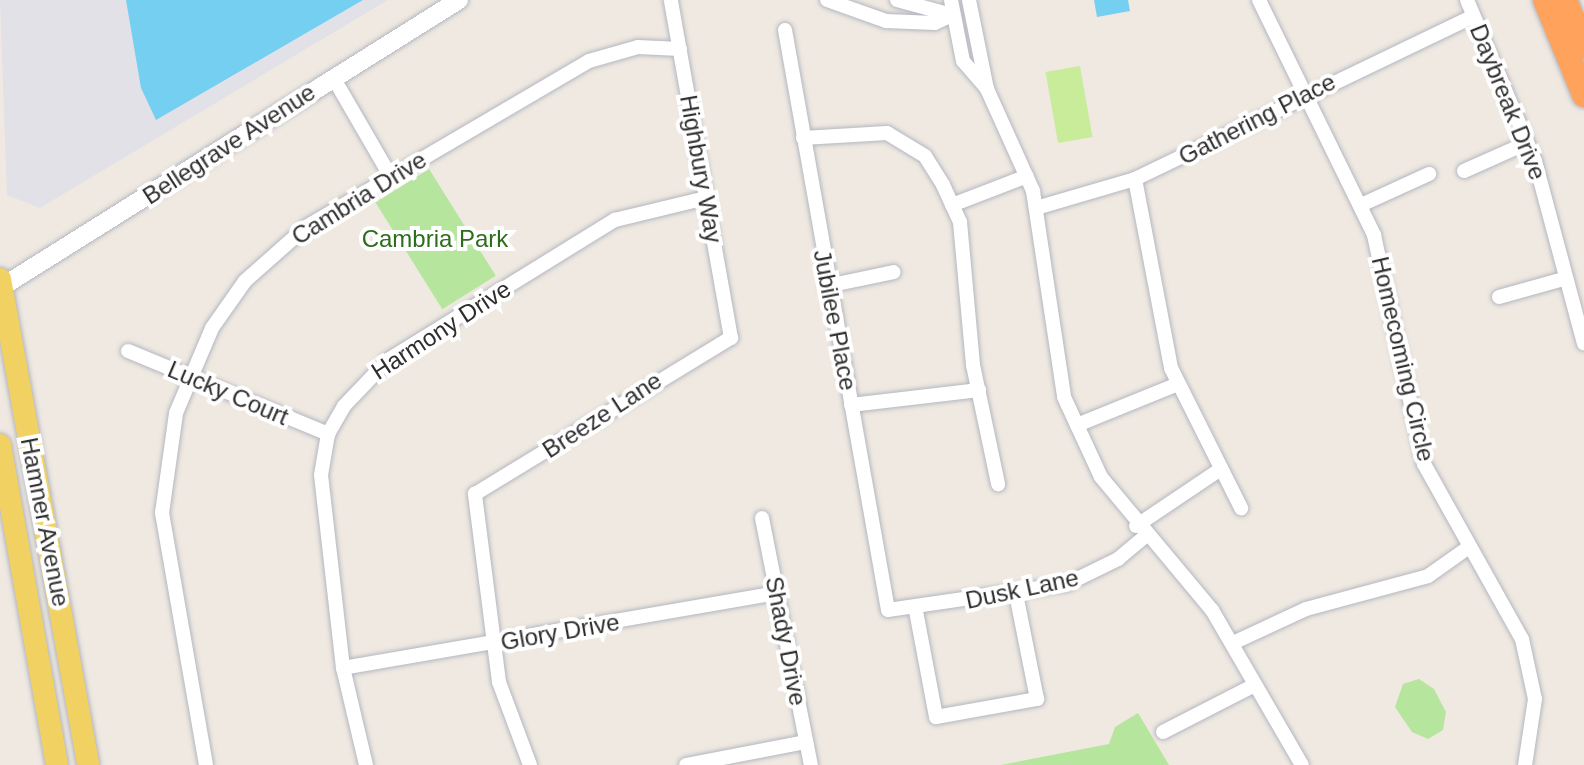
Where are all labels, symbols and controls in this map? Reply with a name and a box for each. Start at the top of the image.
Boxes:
street label: Daybreak Drive [1464,20,1552,184]
street label: Gathering Place [1174,67,1340,171]
street label: Bellegrave Avenue [137,77,321,211]
street label: Highbury Way [674,93,728,245]
street label: Cambria Drive [286,145,432,251]
park label: Cambria Park [362,225,508,253]
street label: Jubilee Place [807,247,863,393]
street label: Homecoming Circle [1365,254,1441,464]
street label: Harmony Drive [366,274,516,386]
street label: Lucky Court [163,355,293,431]
street label: Breeze Lane [537,366,667,464]
street label: Hamner Avenue [14,434,76,610]
street label: Dusk Lane [963,563,1081,615]
street label: Shady Drive [759,574,813,708]
street label: Glory Drive [498,607,622,657]

